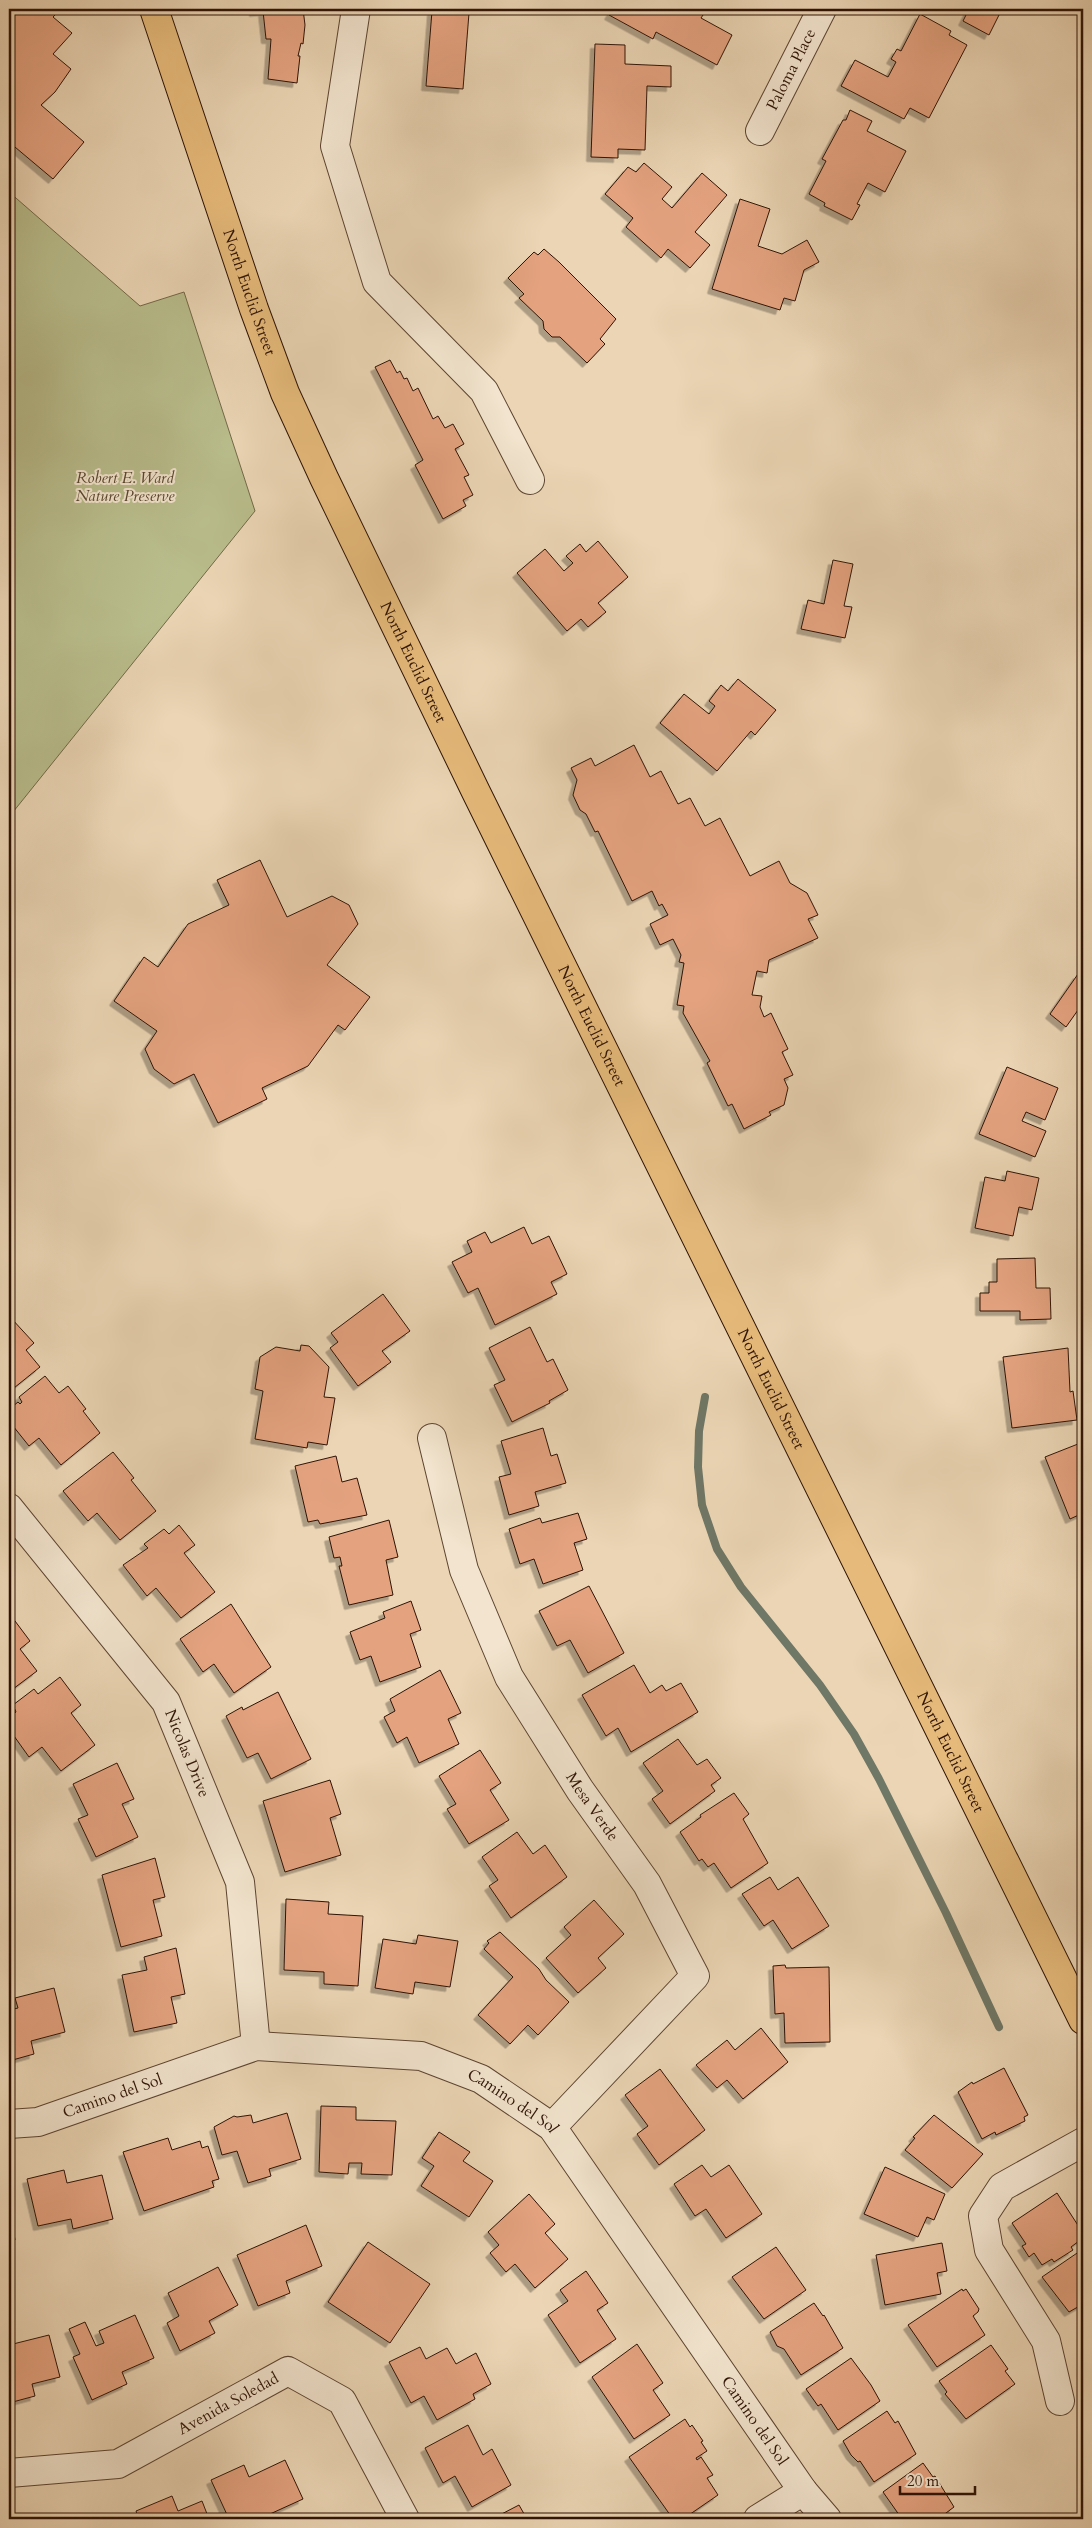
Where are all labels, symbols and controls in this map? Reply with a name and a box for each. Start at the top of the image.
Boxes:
street label: Paloma Place [761,25,821,114]
street label: North Euclid Street [217,226,281,359]
park label: Robert E. Ward Nature Preserve [76,467,175,507]
street label: North Euclid Street [375,598,452,727]
street label: North Euclid Street [552,962,631,1090]
street label: North Euclid Street [732,1325,810,1453]
street label: North Euclid Street [911,1688,990,1816]
street label: Nicolas Drive [159,1706,215,1801]
street label: Mesa Verde [561,1768,624,1846]
street label: Camino del Sol [464,2064,564,2137]
street label: Camino del Sol [60,2068,165,2124]
street label: Avenida Soledad [174,2367,283,2440]
street label: Camino del Sol [716,2372,793,2470]
scale bar [900,2463,974,2495]
text: 20 m [907,2471,939,2491]

